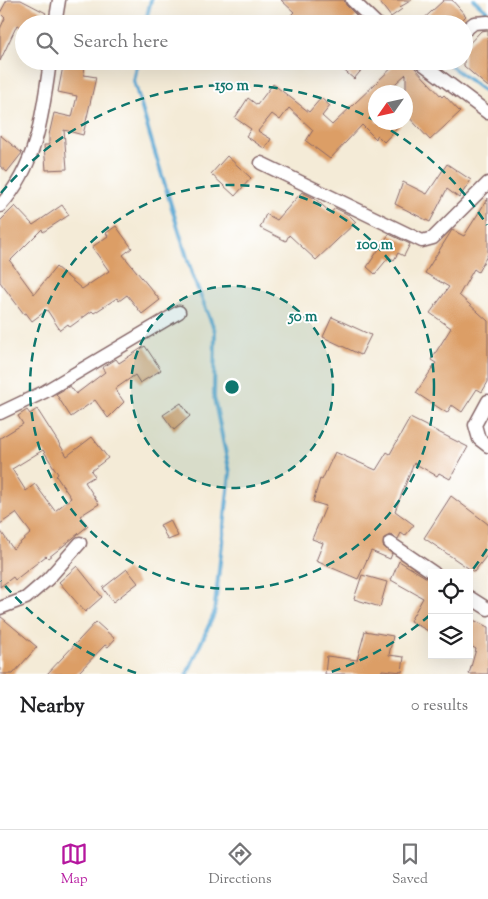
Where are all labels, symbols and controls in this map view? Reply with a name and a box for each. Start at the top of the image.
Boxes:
search box [15,15,473,70]
icon: search [33,29,61,57]
text: Search here [73,29,168,56]
text: 150 m [215,76,249,97]
north arrow [368,85,413,130]
text: 100 m [357,235,394,256]
text: 50 m [288,307,318,328]
centre of rings [223,378,241,396]
map controls [428,569,473,659]
button: locate [428,569,473,614]
button: layers [428,614,473,659]
text: Nearby [20,692,85,722]
text: 0 results [411,695,468,718]
tab: Map [60,840,88,890]
tab: Directions [208,840,272,890]
tab: Saved [392,840,428,890]

